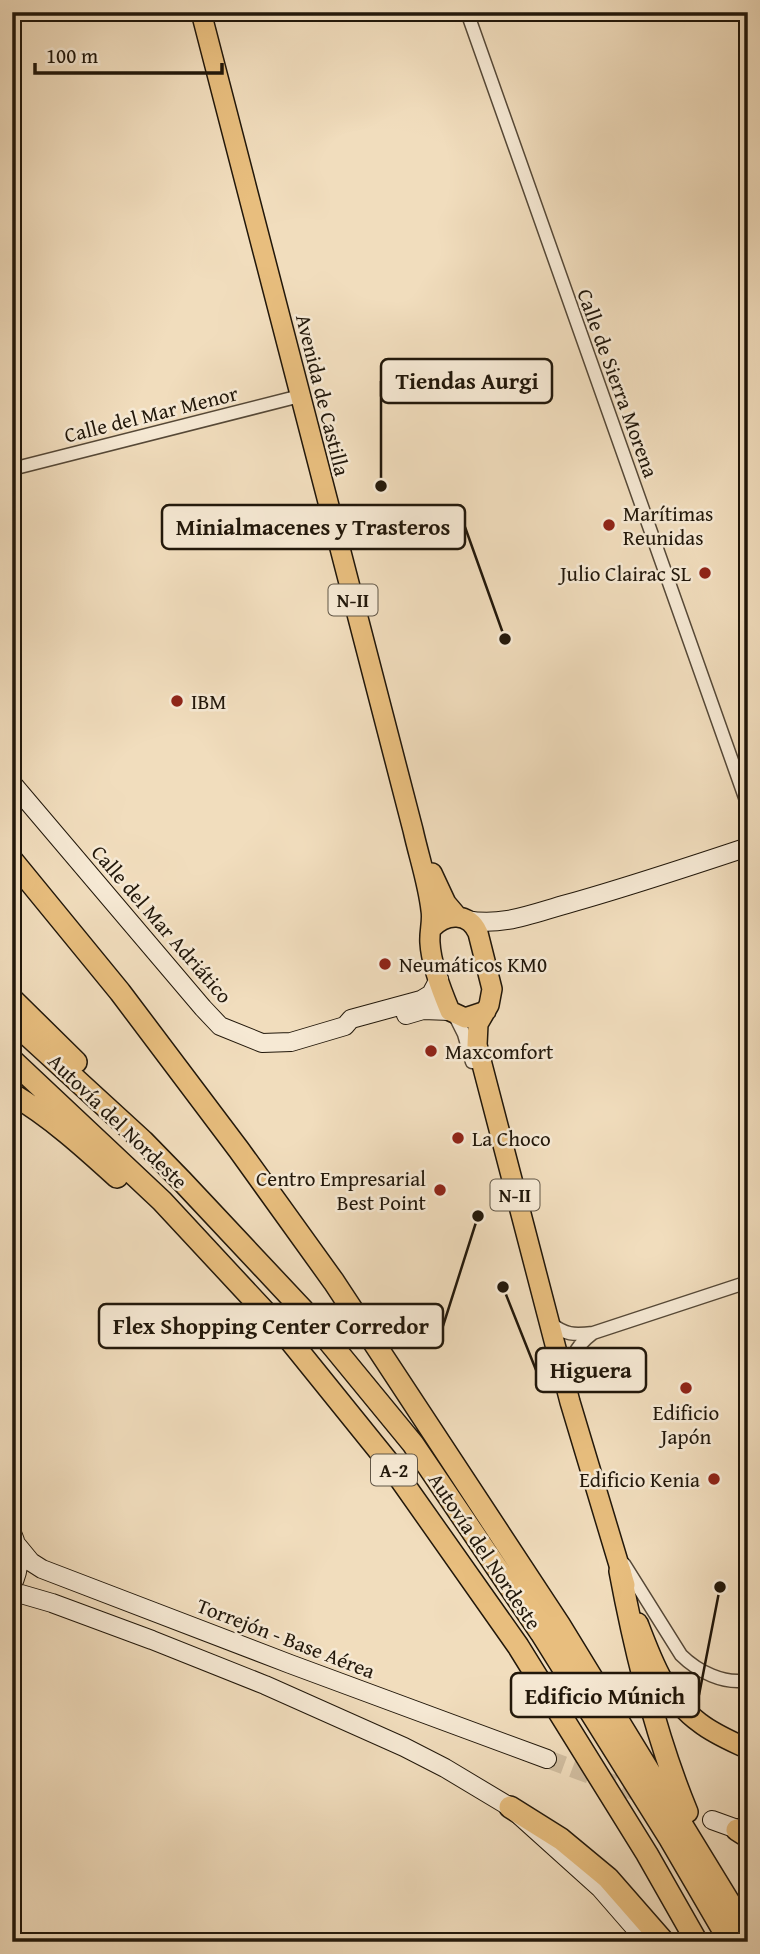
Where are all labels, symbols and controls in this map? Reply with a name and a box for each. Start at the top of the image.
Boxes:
scale bar [35,32,222,76]
text: 100 m [46,40,98,71]
street label: Calle de Sierra Morena [569,284,667,482]
street label: Avenida de Castilla [288,311,358,479]
callout: Tiendas Aurgi [381,359,552,403]
text: Tiendas Aurgi [395,364,539,397]
street label: Calle del Mar Menor [61,377,241,451]
place label: Marítimas Reunidas [623,498,713,553]
callout: Minialmacenes y Trasteros [162,505,465,549]
text: Minialmacenes y Trasteros [176,510,450,543]
marker: Marítimas Reunidas [601,517,617,533]
place label: Julio Clairac SL [557,558,691,589]
marker: Julio Clairac SL [697,565,713,581]
road number: N-II [328,584,378,615]
place label: IBM [191,686,227,717]
marker: IBM [169,693,185,709]
street label: Calle del Mar Adriático [84,838,240,1010]
place label: Neumáticos KM0 [399,949,547,980]
marker: Neumáticos KM0 [377,956,393,972]
place label: Maxcomfort [445,1036,554,1067]
marker: Maxcomfort [423,1043,439,1059]
street label: Autovía del Nordeste [41,1046,195,1196]
place label: La Choco [472,1123,551,1154]
marker: La Choco [450,1130,466,1146]
place label: Centro Empresarial Best Point [256,1163,427,1218]
road number: N-II [490,1180,540,1210]
marker: Centro Empresarial Best Point [432,1182,448,1198]
callout: Flex Shopping Center Corredor [99,1304,443,1348]
text: Flex Shopping Center Corredor [113,1309,429,1342]
callout: Higuera [536,1348,646,1392]
text: Higuera [550,1353,632,1386]
marker: Edificio Japón [678,1380,694,1396]
place label: Edificio Japón [653,1397,719,1452]
road number: A-2 [371,1454,417,1486]
place label: Edificio Kenia [579,1464,700,1495]
street label: Autovía del Nordeste [421,1466,549,1636]
marker: Edificio Kenia [706,1471,722,1487]
street label: Torrejón - Base Aérea [192,1590,380,1686]
callout: Edificio Múnich [511,1673,699,1717]
text: Edificio Múnich [525,1679,686,1712]

